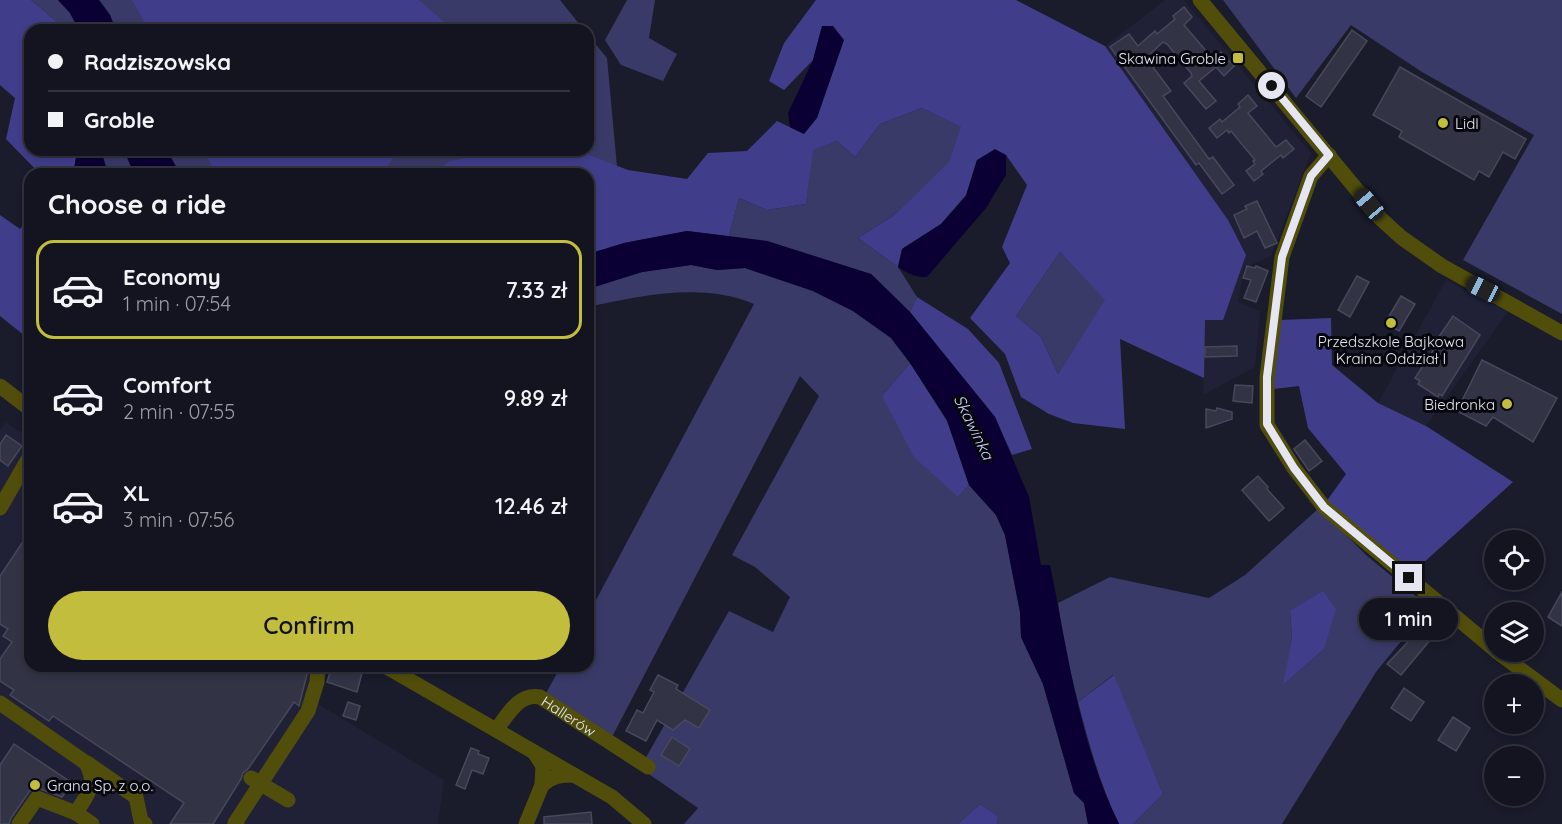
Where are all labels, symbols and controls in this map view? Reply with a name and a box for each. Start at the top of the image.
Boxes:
text: Radziszowska [84,48,231,76]
place label: Skawina Groble [1118,49,1226,68]
marker: Skawina Groble [1231,51,1245,65]
route start [1258,72,1285,99]
text: Groble [84,106,155,134]
place label: Lidl [1455,114,1479,133]
marker: Lidl [1436,116,1450,130]
car [1351,184,1387,224]
text: Choose a ride [48,187,226,221]
icon: car [51,263,105,317]
text: Economy [123,263,221,291]
car [1463,273,1503,305]
text: 7.33 zł [506,276,567,304]
text: 1 min · 07:54 [123,291,231,316]
marker: Przedszkole Bajkowa Kraina Oddział I [1384,316,1398,330]
place label: Przedszkole Bajkowa Kraina Oddział I [1318,332,1464,368]
icon: car [51,371,105,425]
text: Comfort [123,371,212,399]
text: 9.89 zł [504,384,567,412]
water label: Skawinka [950,391,999,464]
place label: Biedronka [1424,395,1495,414]
marker: Biedronka [1500,397,1514,411]
text: 2 min · 07:55 [123,399,235,424]
icon: car [51,479,105,533]
text: XL [123,479,150,507]
text: 12.46 zł [495,492,567,520]
text: 3 min · 07:56 [123,507,234,532]
map controls [1484,530,1544,806]
button: locate [1484,530,1544,590]
route end [1395,564,1422,591]
button: Confirm [48,591,570,660]
callout: 1 min [1360,599,1458,641]
button: layers [1484,602,1544,662]
text: 1 min [1385,606,1432,631]
button: + [1484,674,1544,734]
street label: Hallerów [538,691,600,740]
button: − [1484,746,1544,806]
place label: Grana Sp. z o.o. [47,776,153,795]
marker: Grana Sp. z o.o. [28,778,42,792]

